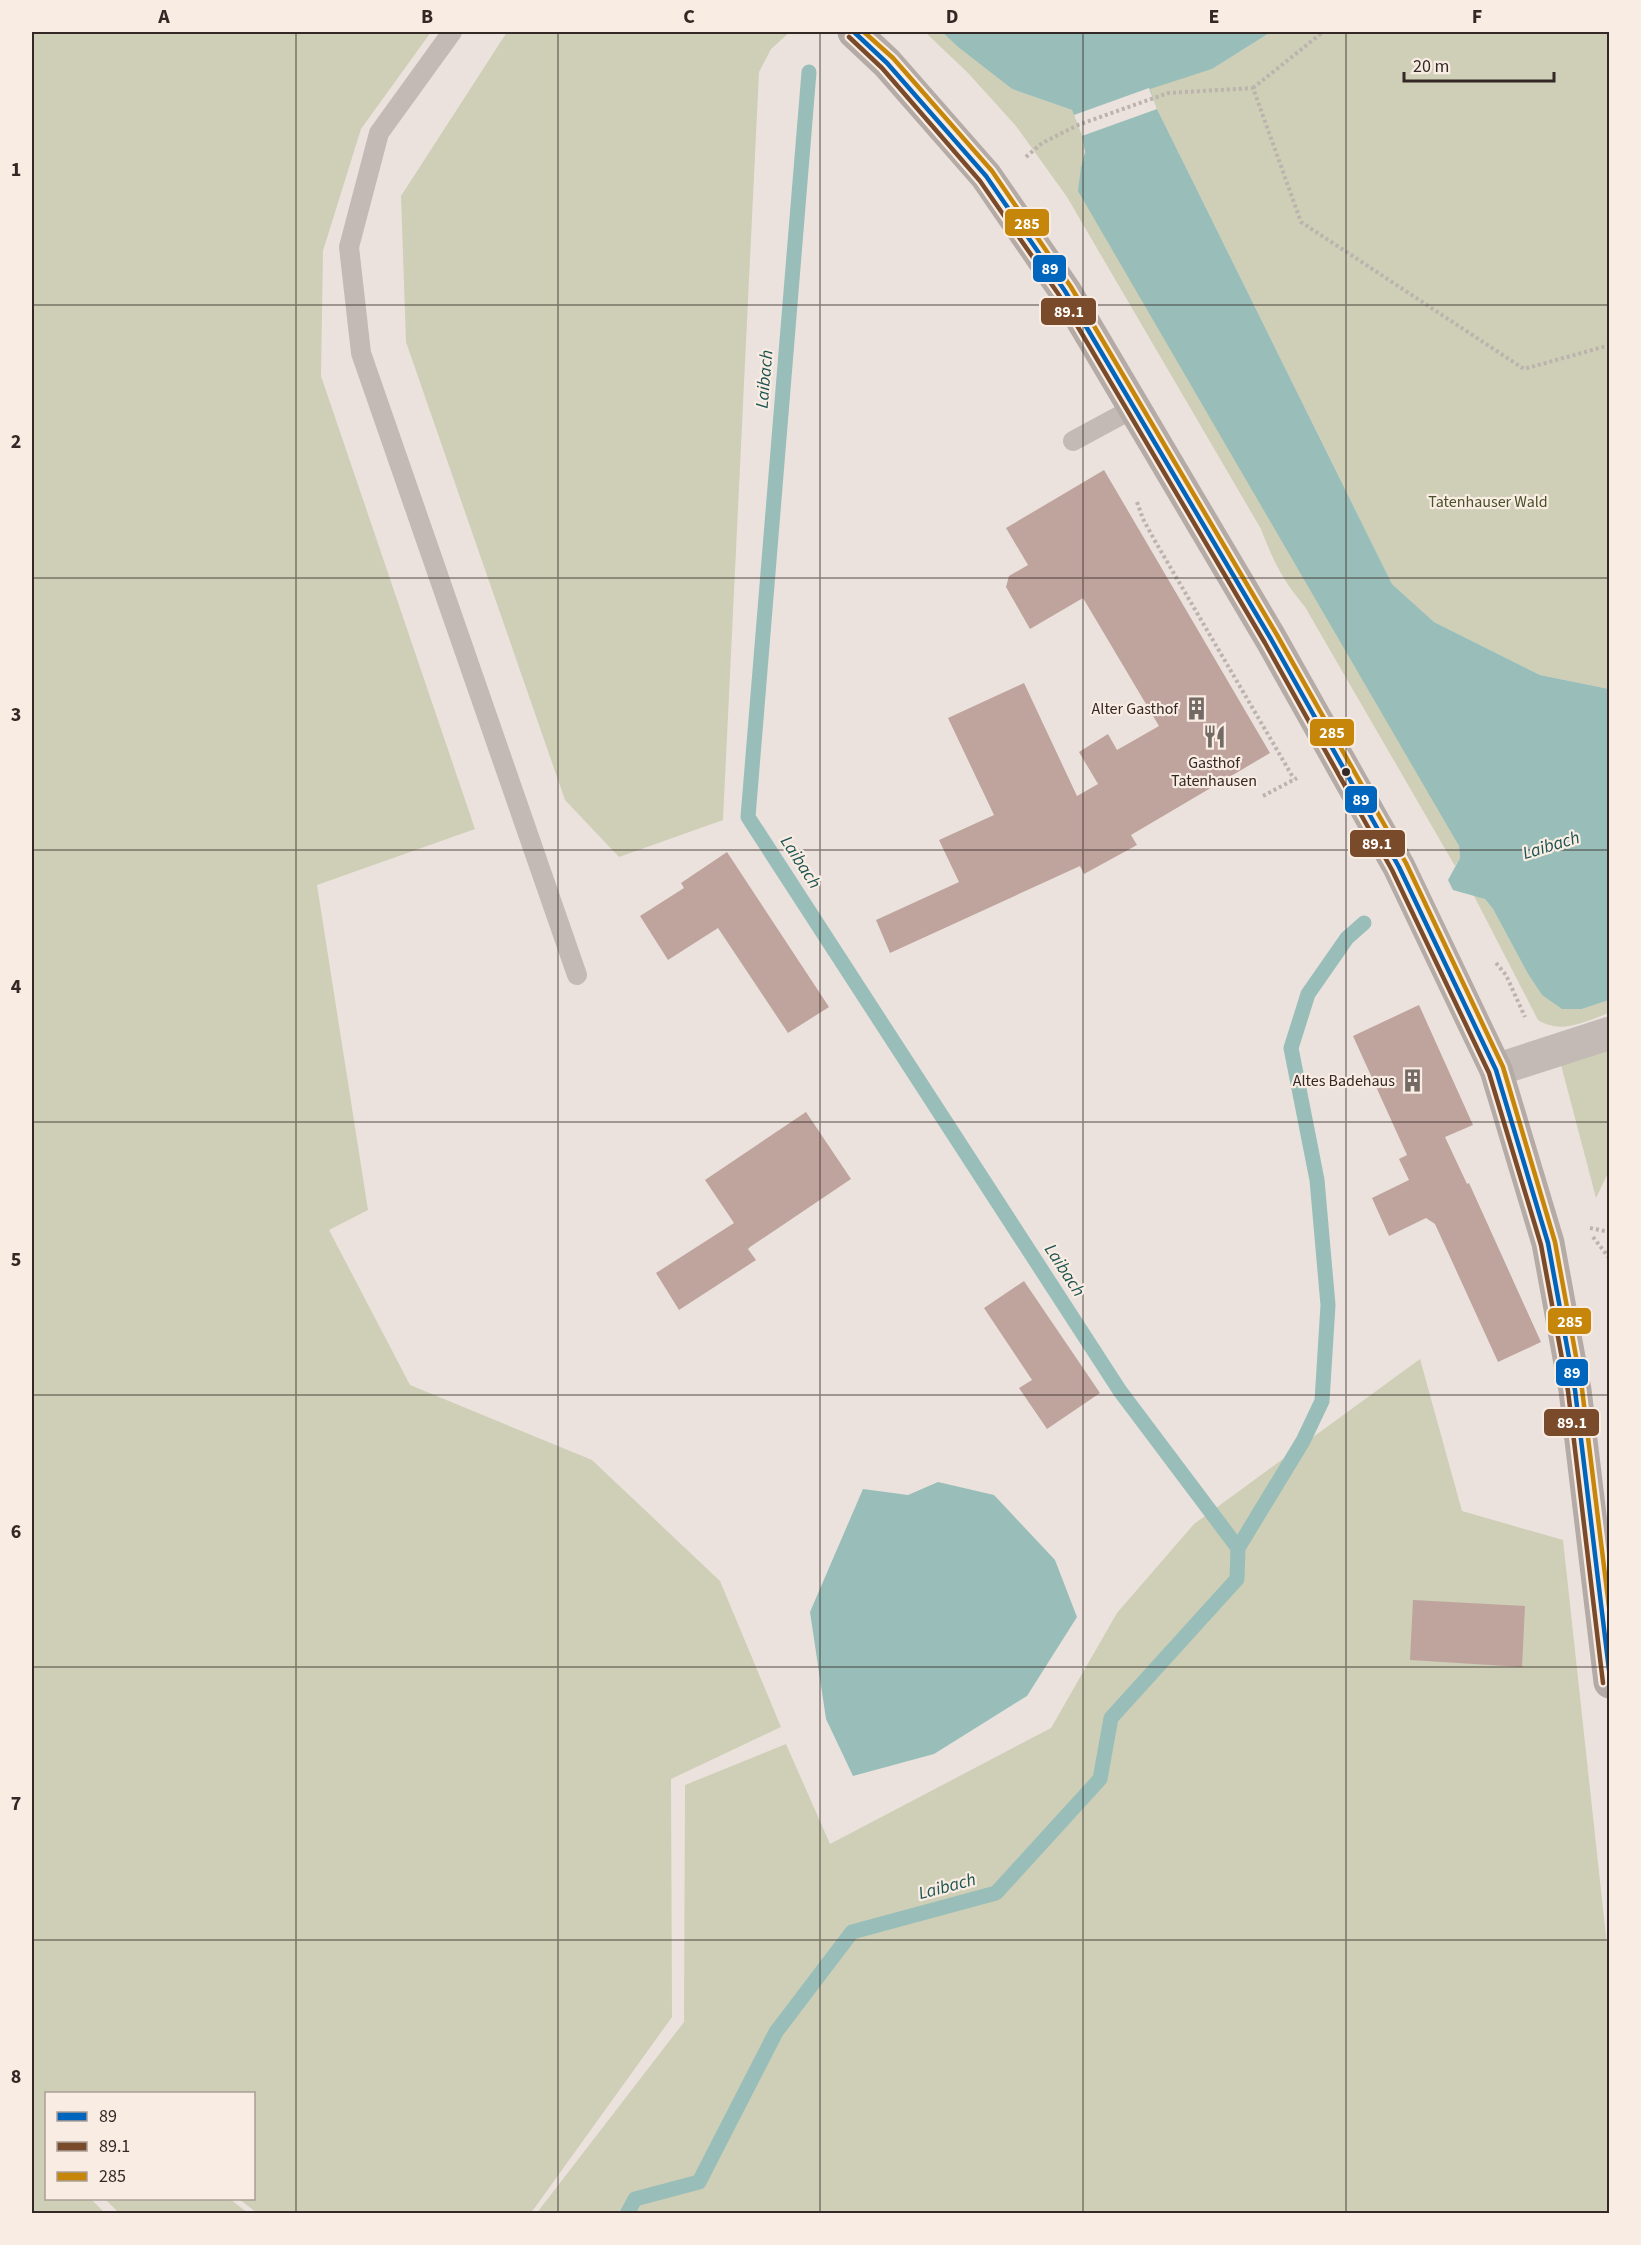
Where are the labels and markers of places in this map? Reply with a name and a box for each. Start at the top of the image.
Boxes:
building icon: Alter Gasthof [1183,695,1209,721]
place label: Alter Gasthof [1092,698,1179,720]
restaurant icon: Gasthof Tatenhausen [1201,724,1227,750]
place label: Gasthof Tatenhausen [1171,752,1257,792]
unlabelled marker [1340,766,1352,778]
building icon: Altes Badehaus [1400,1067,1426,1093]
place label: Altes Badehaus [1293,1070,1395,1092]

